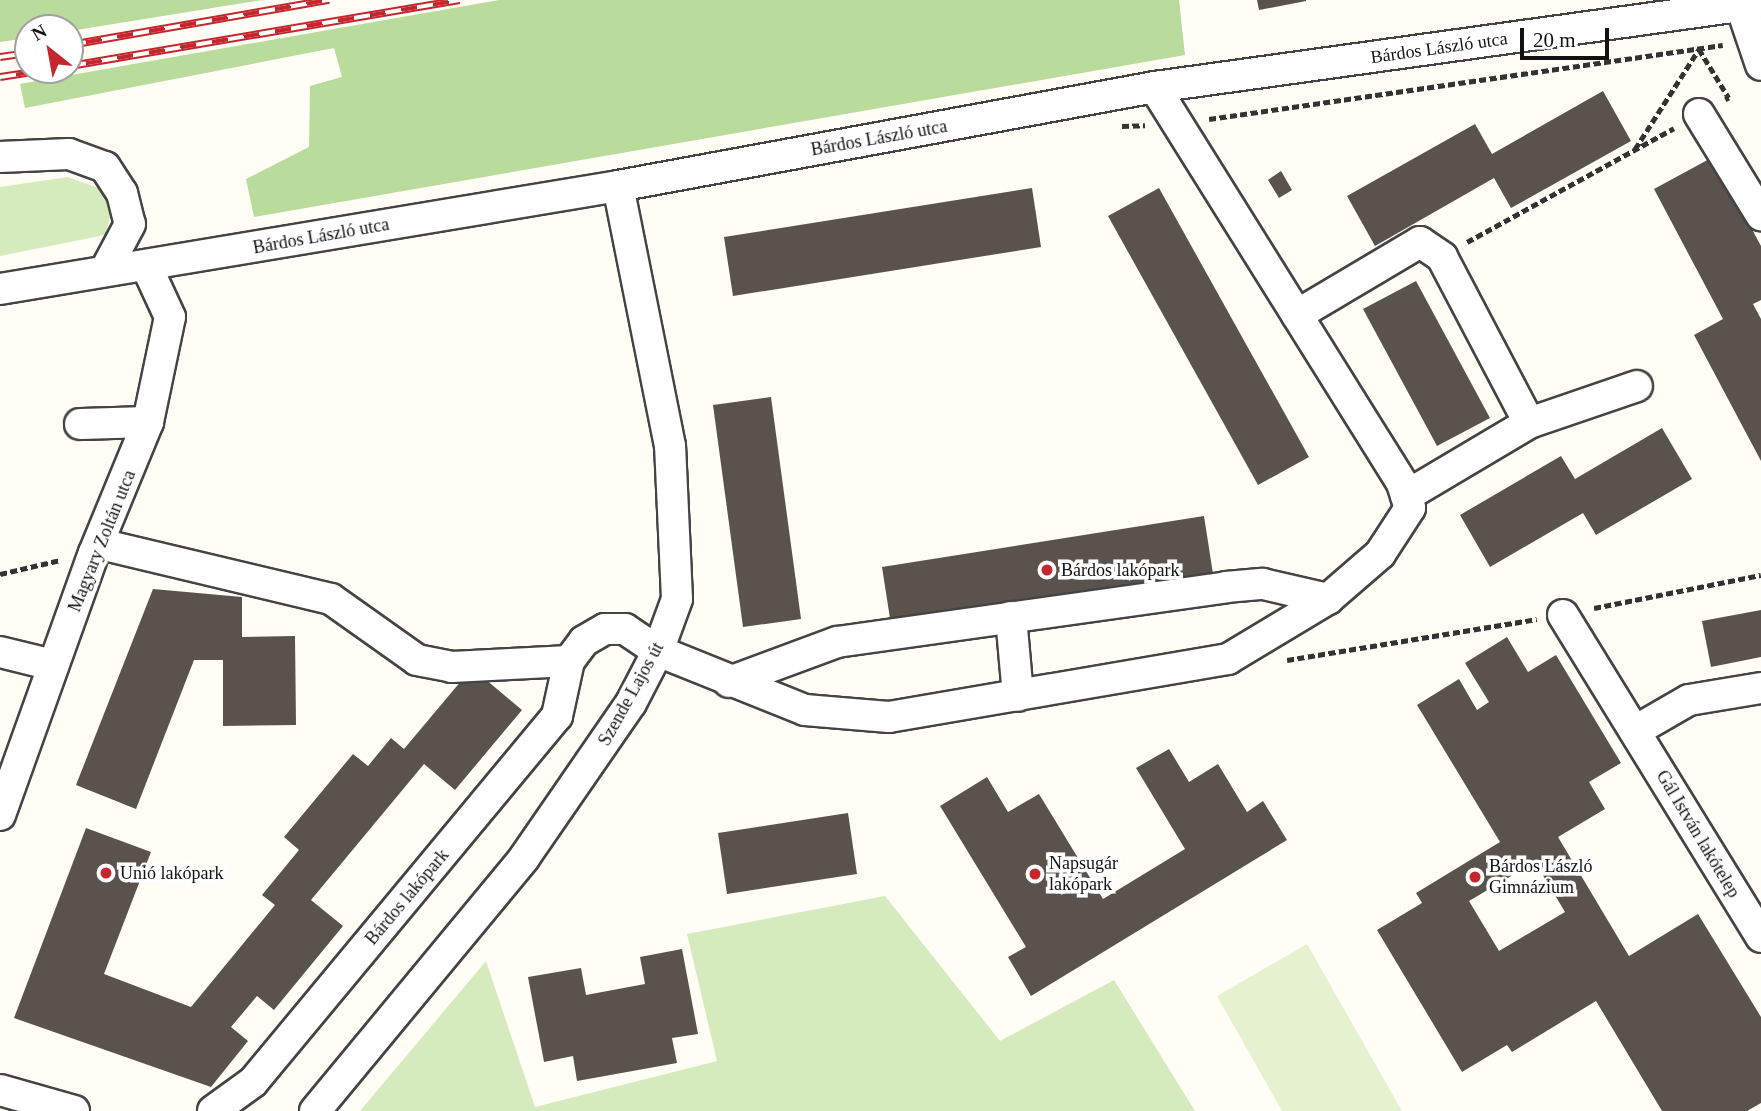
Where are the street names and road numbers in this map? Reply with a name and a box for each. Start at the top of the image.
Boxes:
street label: Bárdos László utca [1369,28,1509,68]
street label: Bárdos László utca [809,115,949,161]
street label: Bárdos László utca [251,213,391,259]
street label: Magyary Zoltán utca [64,467,140,615]
street label: Szende Lajos út [594,638,668,750]
street label: Gál István lakótelep [1651,766,1745,902]
street label: Bárdos lakópark [361,845,453,949]

